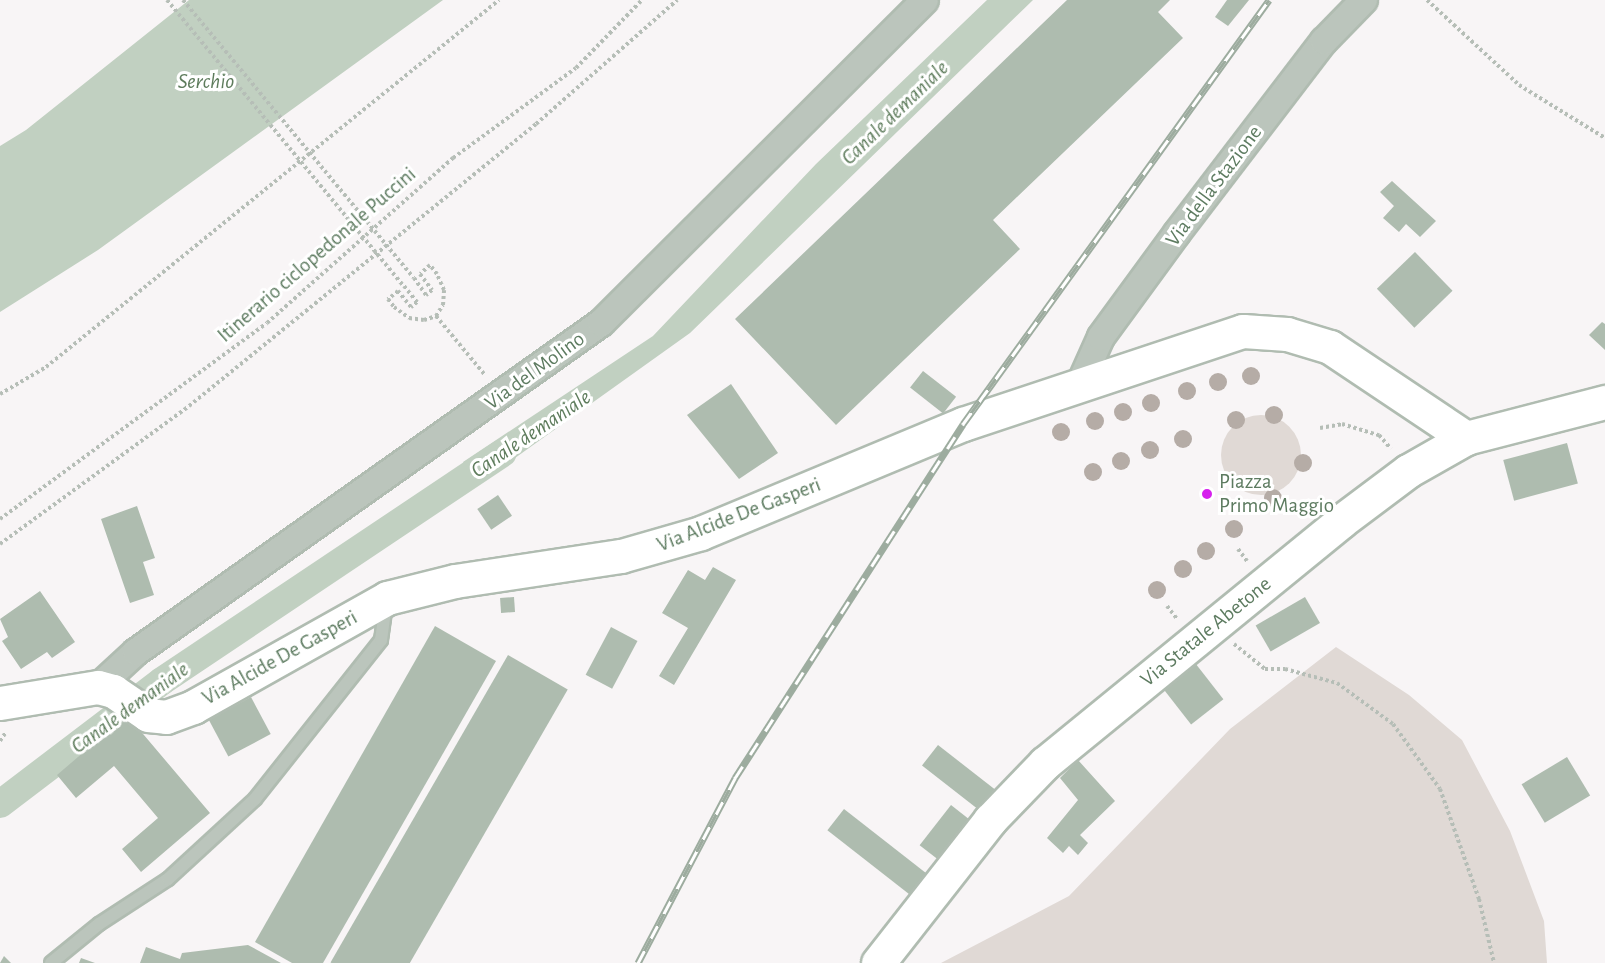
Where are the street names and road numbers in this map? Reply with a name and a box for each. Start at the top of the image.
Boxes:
street label: Via della Stazione [1160,121,1268,251]
street label: Itinerario ciclopedonale Puccini [213,162,421,348]
street label: Via del Molino [480,326,590,416]
street label: Via Alcide De Gasperi [654,472,824,558]
street label: Via Statale Abetone [1136,572,1276,692]
street label: Via Alcide De Gasperi [198,605,362,711]

